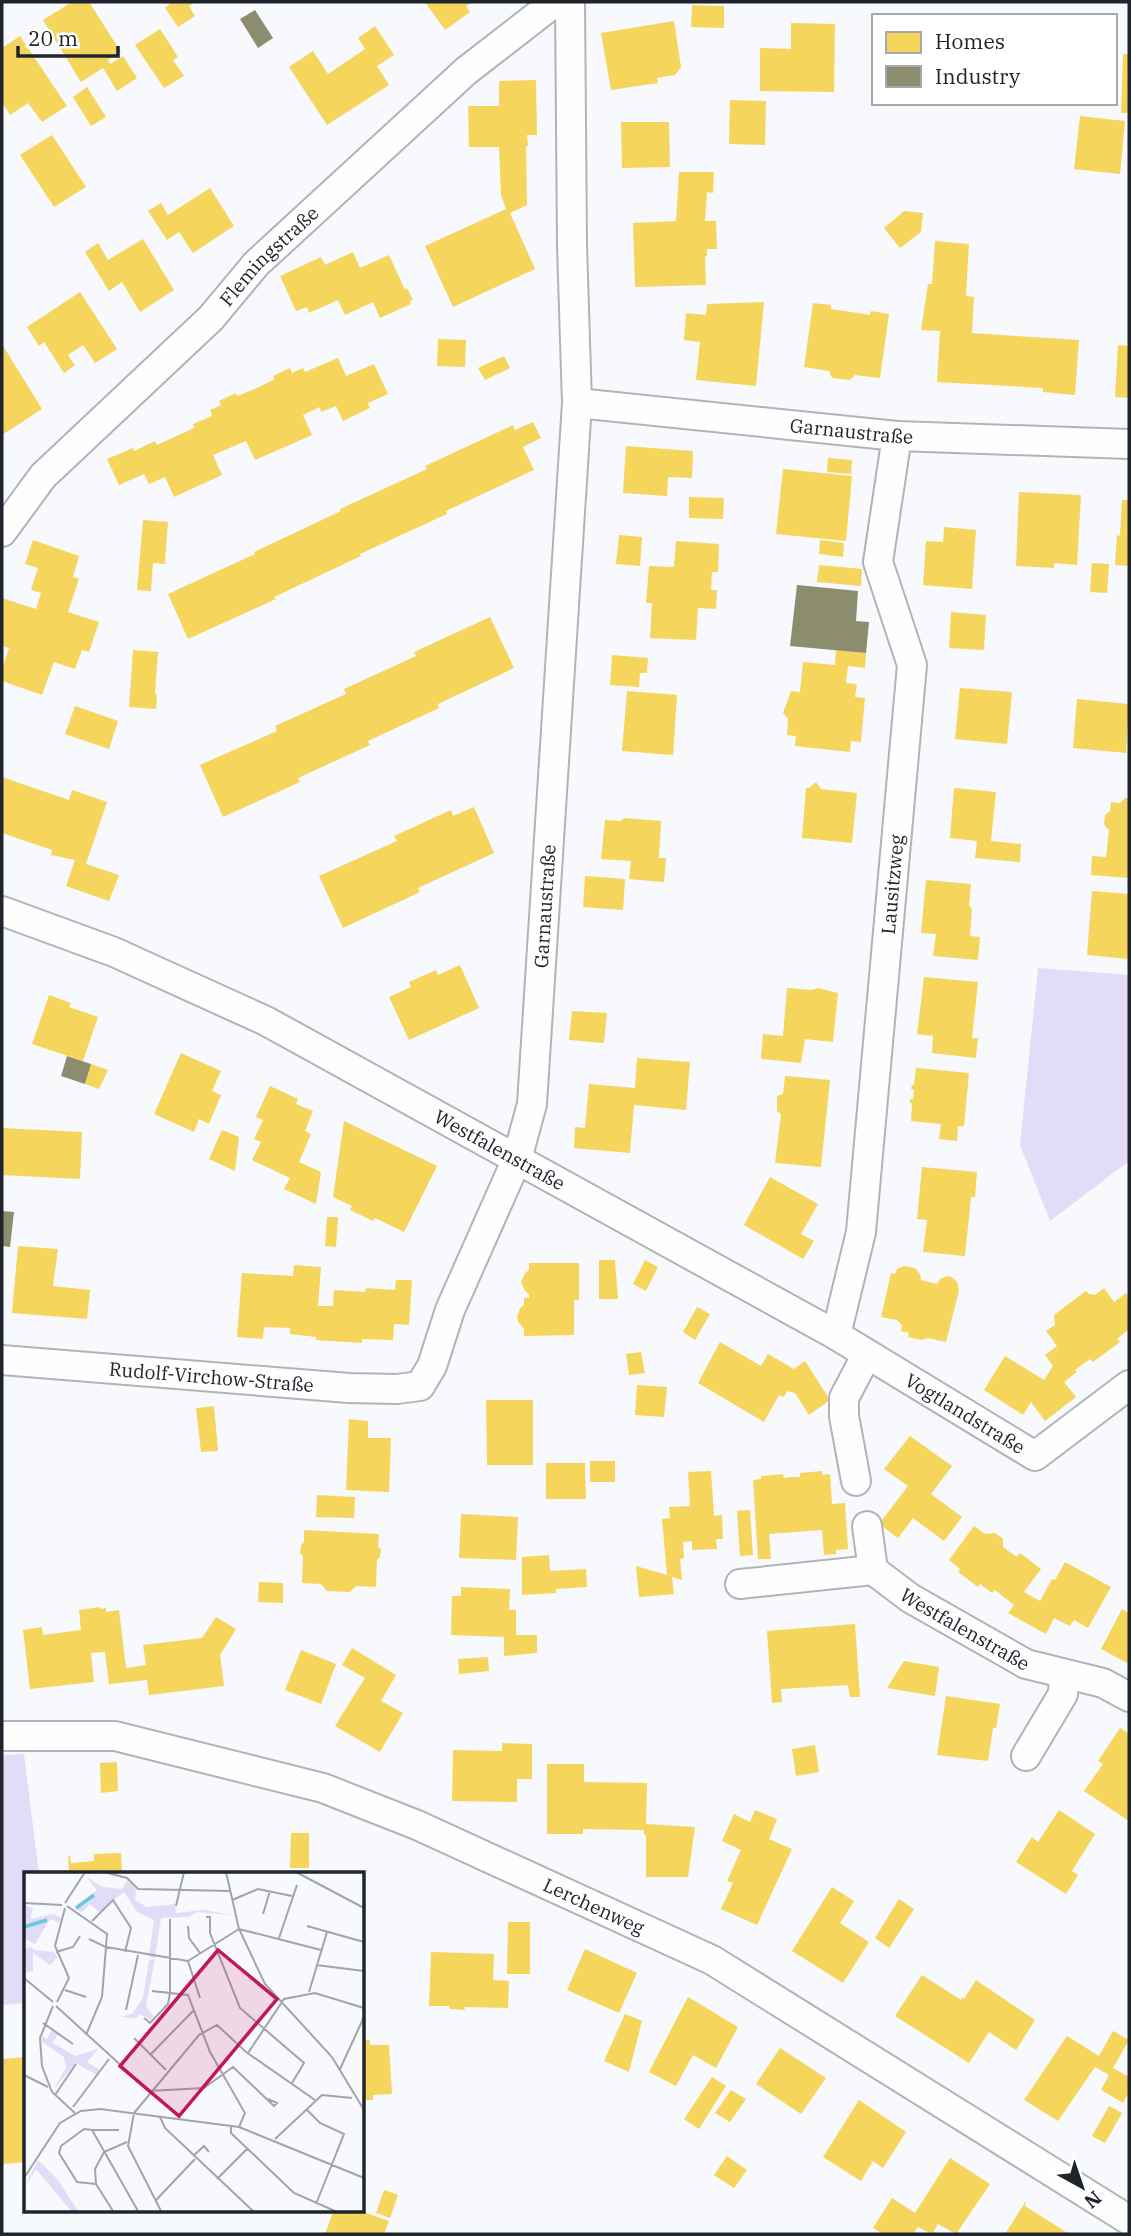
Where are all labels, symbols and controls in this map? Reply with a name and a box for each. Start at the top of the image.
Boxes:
scale bar [18,14,117,58]
legend [872,14,1117,105]
text: 20 m [28,24,78,52]
text: Homes [935,27,1005,55]
text: Industry [935,62,1021,90]
street label: Flemingstraße [214,201,323,311]
street label: Garnaustraße [789,413,914,449]
street label: Lausitzweg [876,833,909,935]
street label: Garnaustraße [529,843,561,969]
street label: Westfalenstraße [430,1104,569,1195]
street label: Rudolf-Virchow-Straße [108,1357,315,1397]
street label: Vogtlandstraße [901,1368,1029,1459]
street label: Westfalenstraße [895,1583,1034,1676]
inset map [24,1872,364,2212]
street label: Lerchenweg [539,1872,649,1940]
north arrow [1047,2152,1117,2222]
text: N [1079,2186,1106,2214]

